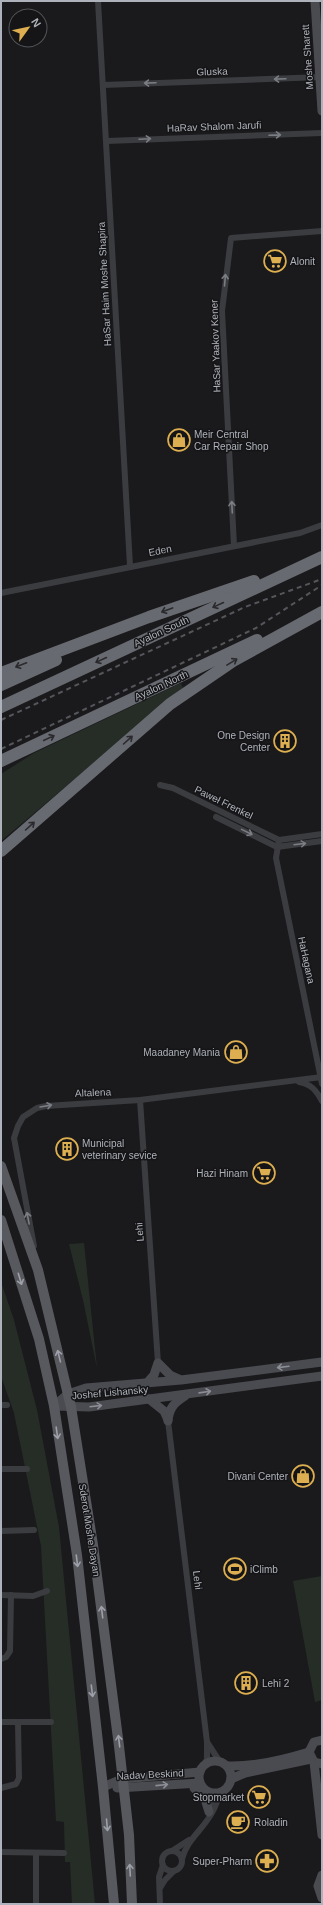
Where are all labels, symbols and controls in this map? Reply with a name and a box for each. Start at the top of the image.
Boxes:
north arrow [8,8,48,48]
text: N [29,16,44,29]
street label: Moshe Sharett [300,24,315,90]
street label: Gluska [196,65,228,78]
one-way arrow [274,75,287,82]
one-way arrow [144,80,157,87]
street label: HaRav Shalom Jarufi [167,119,261,134]
one-way arrow [268,131,281,138]
one-way arrow [138,135,151,142]
street label: HaSar Haim Moshe Shapira [96,221,113,346]
supermarket icon: Alonit [262,248,288,274]
place label: Alonit [290,256,315,267]
one-way arrow [222,274,229,287]
street label: HaSar Yaakov Kener [208,299,223,393]
shop icon: Meir Central Car Repair Shop [166,427,192,453]
place label: Meir Central Car Repair Shop [194,429,269,452]
one-way arrow [229,501,236,514]
street label: Eden [148,543,173,558]
one-way arrow [213,602,225,609]
one-way arrow [162,607,174,615]
street label: Ayalon South [132,614,190,649]
one-way arrow [95,657,107,664]
one-way arrow [226,658,238,666]
one-way arrow [15,662,27,670]
street label: Ayalon North [133,668,190,703]
building icon: One Design Center [272,728,298,754]
place label: One Design Center [217,730,271,753]
one-way arrow [42,734,54,741]
one-way arrow [122,735,133,744]
street label: Paweł Frenkel [193,784,255,821]
one-way arrow [25,821,35,830]
one-way arrow [240,829,252,836]
one-way arrow [293,840,306,848]
street label: HaHagana [296,936,317,985]
shop icon: Maadaney Mania [223,1039,249,1065]
place label: Maadaney Mania [143,1047,220,1058]
street label: Altalena [75,1086,112,1099]
one-way arrow [39,1102,52,1110]
building icon: Municipal veterinary sevice [54,1136,80,1162]
place label: Municipal veterinary sevice [82,1138,157,1161]
supermarket icon: Hazi Hinam [251,1160,277,1186]
place label: Hazi Hinam [196,1168,248,1179]
one-way arrow [24,1212,32,1225]
street label: Lehi [133,1222,146,1242]
one-way arrow [17,1272,24,1285]
one-way arrow [55,1350,62,1363]
one-way arrow [277,1363,290,1371]
street label: Joshef Lishansky [71,1384,149,1401]
one-way arrow [198,1388,211,1396]
one-way arrow [89,1402,102,1410]
one-way arrow [53,1426,61,1439]
shop icon: Divani Center [290,1463,316,1489]
place label: Divani Center [227,1471,289,1482]
street label: Sderot Moshe Dayan [77,1483,102,1577]
one-way arrow [73,1554,81,1567]
sports icon: iClimb [222,1556,248,1582]
place label: iClimb [250,1564,278,1575]
street label: Lehi [191,1570,204,1590]
one-way arrow [98,1606,106,1619]
building icon: Lehi 2 [233,1670,259,1696]
place label: Lehi 2 [262,1678,290,1689]
one-way arrow [88,1684,96,1697]
one-way arrow [115,1735,122,1748]
street label: Nadav Beskind [116,1767,184,1782]
one-way arrow [155,1781,168,1789]
supermarket icon: Stopmarket [246,1784,272,1810]
place label: Stopmarket [193,1792,244,1803]
cafe icon: Roladin [225,1809,251,1835]
place label: Roladin [254,1817,288,1828]
one-way arrow [103,1818,111,1831]
pharmacy icon: Super-Pharm [254,1848,280,1874]
place label: Super-Pharm [193,1856,252,1867]
one-way arrow [127,1864,134,1877]

